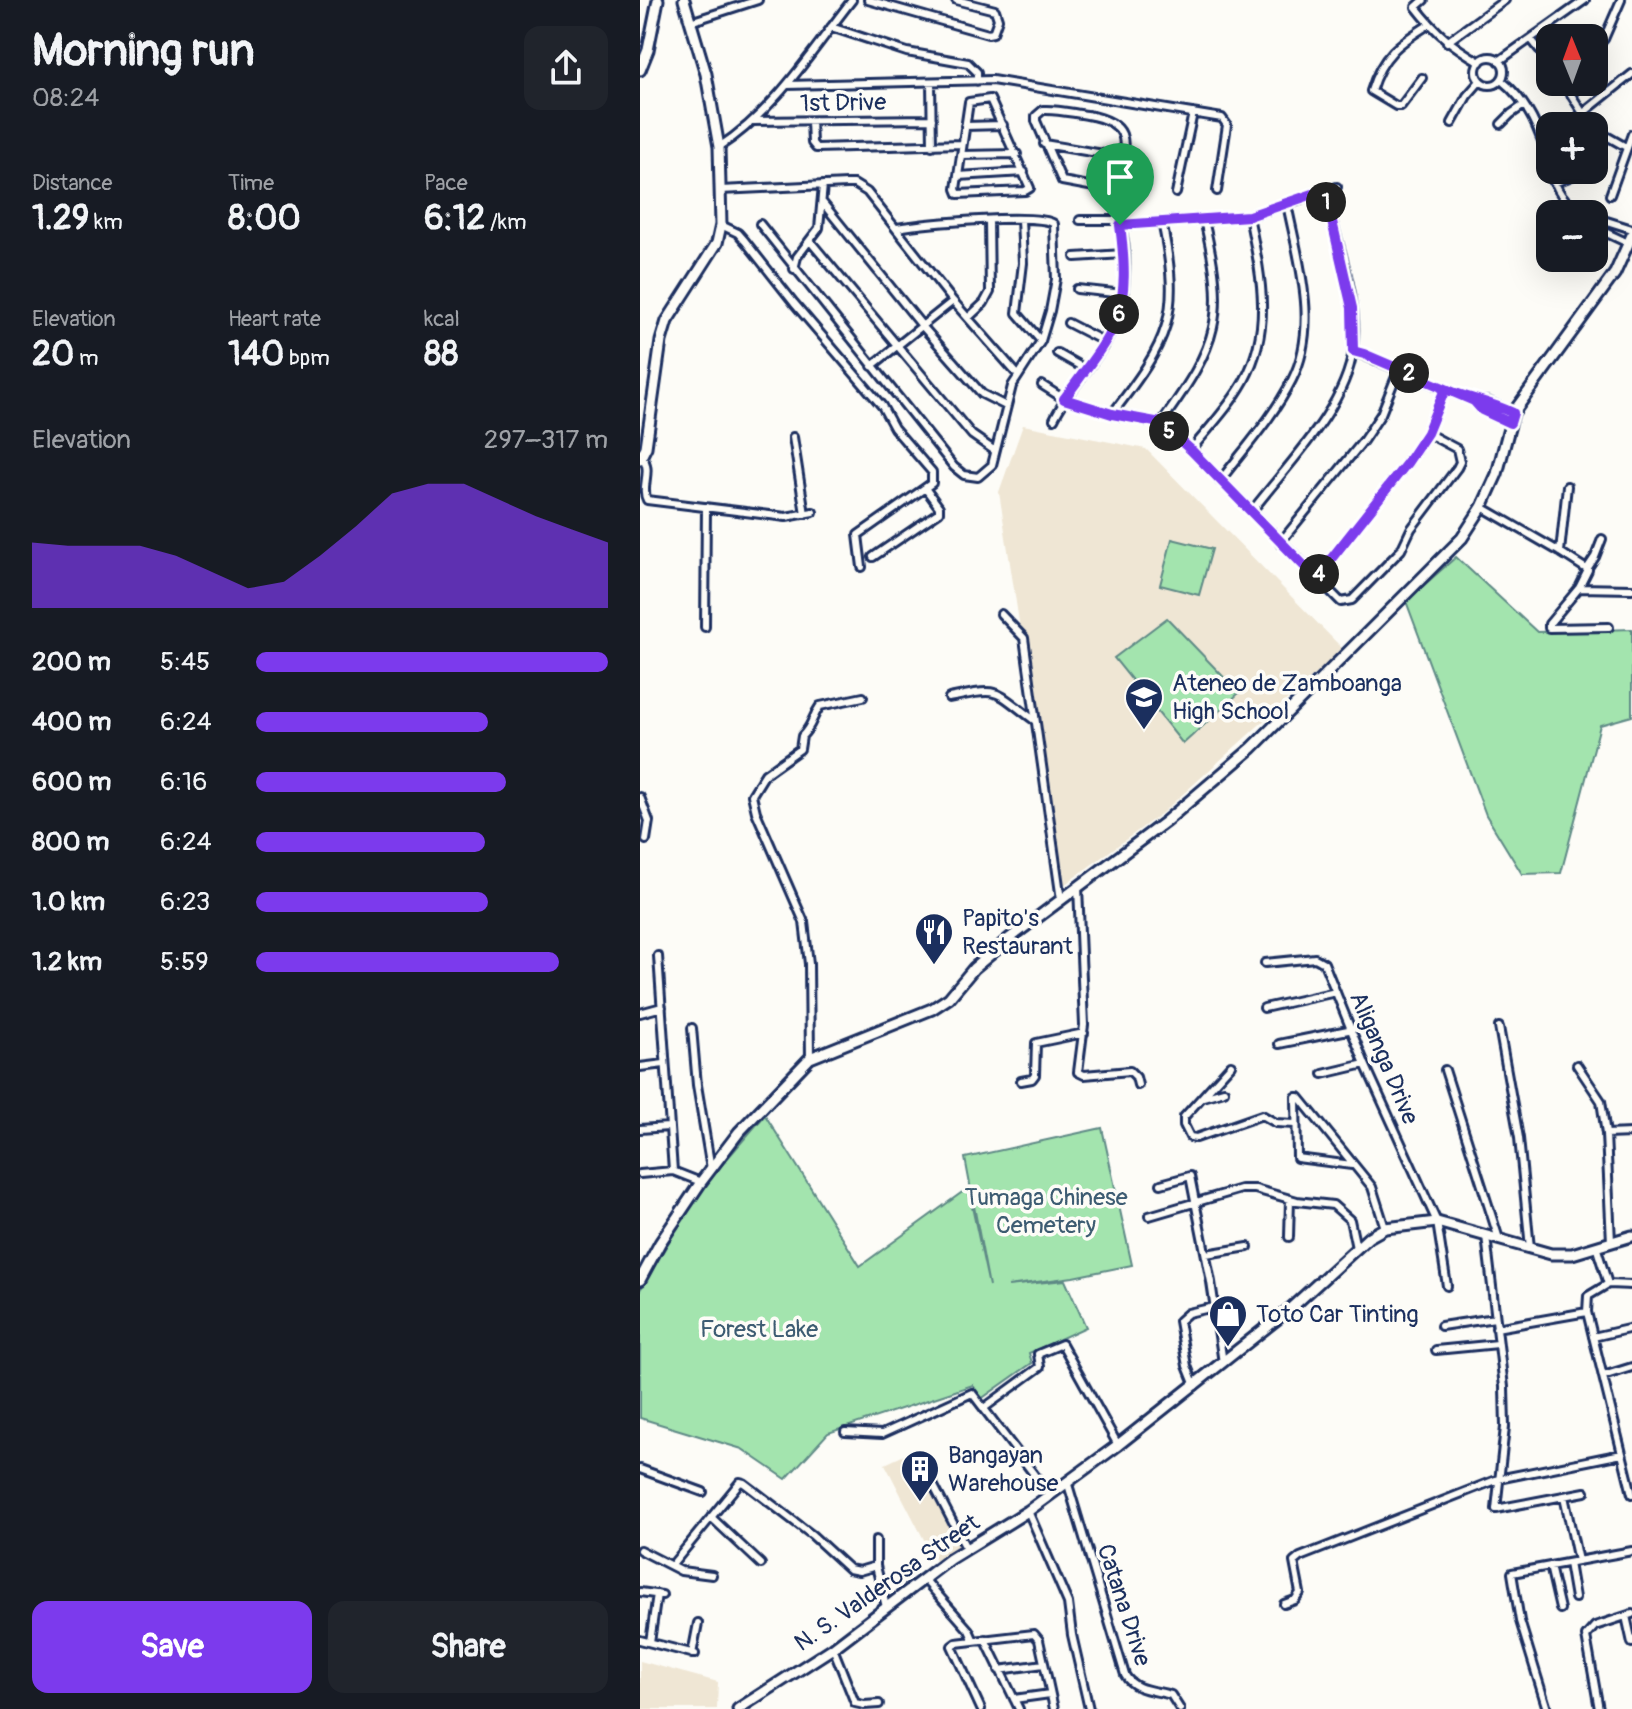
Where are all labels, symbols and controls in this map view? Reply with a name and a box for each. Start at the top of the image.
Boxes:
text: Morning run [32,24,255,79]
north arrow [1536,24,1608,96]
map controls [1536,24,1608,272]
button: share [524,26,608,110]
text: 08:24 [32,82,99,114]
street label: 1st Drive [800,88,887,118]
button: + [1536,112,1608,184]
pin [1086,143,1154,225]
icon: arrive [1098,155,1142,199]
text: Distance [32,169,112,197]
text: Time [228,169,274,197]
text: Pace [424,169,468,197]
pin: 1 [1306,182,1346,222]
text: 1 [1322,188,1330,216]
text: 1.29 [32,197,89,240]
text: 8:00 [228,197,301,240]
text: 6:12 [424,197,485,240]
button: − [1536,200,1608,272]
text: km [89,208,123,236]
text: /km [485,208,527,236]
pin: 6 [1099,294,1139,334]
text: 6 [1113,300,1125,328]
text: Elevation [32,305,116,333]
text: Heart rate [228,305,321,333]
text: kcal [424,305,460,333]
text: 20 [32,333,74,376]
text: 140 [228,333,284,376]
text: 88 [424,333,458,376]
text: m [74,344,99,372]
text: bpm [284,344,330,372]
pin: 2 [1389,353,1429,393]
text: 2 [1403,359,1415,387]
pin: 5 [1149,411,1189,451]
text: 5 [1163,417,1175,445]
text: Elevation [32,424,131,456]
text: 297–317 m [484,424,608,456]
pin: 4 [1299,554,1339,594]
text: 4 [1313,560,1325,588]
text: 200 m [32,646,111,678]
text: 5:45 [160,646,210,678]
place label: Ateneo de Zamboanga High School [1172,669,1402,726]
school or university icon: Ateneo de Zamboanga High School [1123,676,1165,731]
text: 400 m [32,706,111,738]
text: 6:24 [160,706,212,738]
text: 600 m [32,766,111,798]
text: 6:16 [160,766,207,798]
text: 800 m [32,826,109,858]
text: 6:24 [160,826,212,858]
text: 1.0 km [32,886,105,918]
text: 6:23 [160,886,210,918]
place label: Papito's Restaurant [962,904,1073,961]
restaurant icon: Papito's Restaurant [913,911,955,966]
text: 1.2 km [32,946,102,978]
text: 5:59 [160,946,209,978]
street label: Aliganga Drive [1343,987,1425,1129]
park label: Tumaga Chinese Cemetery [964,1183,1128,1240]
shop icon: Toto Car Tinting [1207,1293,1249,1348]
place label: Toto Car Tinting [1256,1300,1419,1329]
park label: Forest Lake [700,1315,818,1344]
place label: Bangayan Warehouse [948,1441,1059,1498]
building icon: Bangayan Warehouse [899,1448,941,1503]
street label: N. S. Valderosa Street [789,1508,985,1658]
street label: Catana Drive [1091,1540,1157,1670]
button: Save [32,1601,312,1693]
button: Share [328,1601,608,1693]

